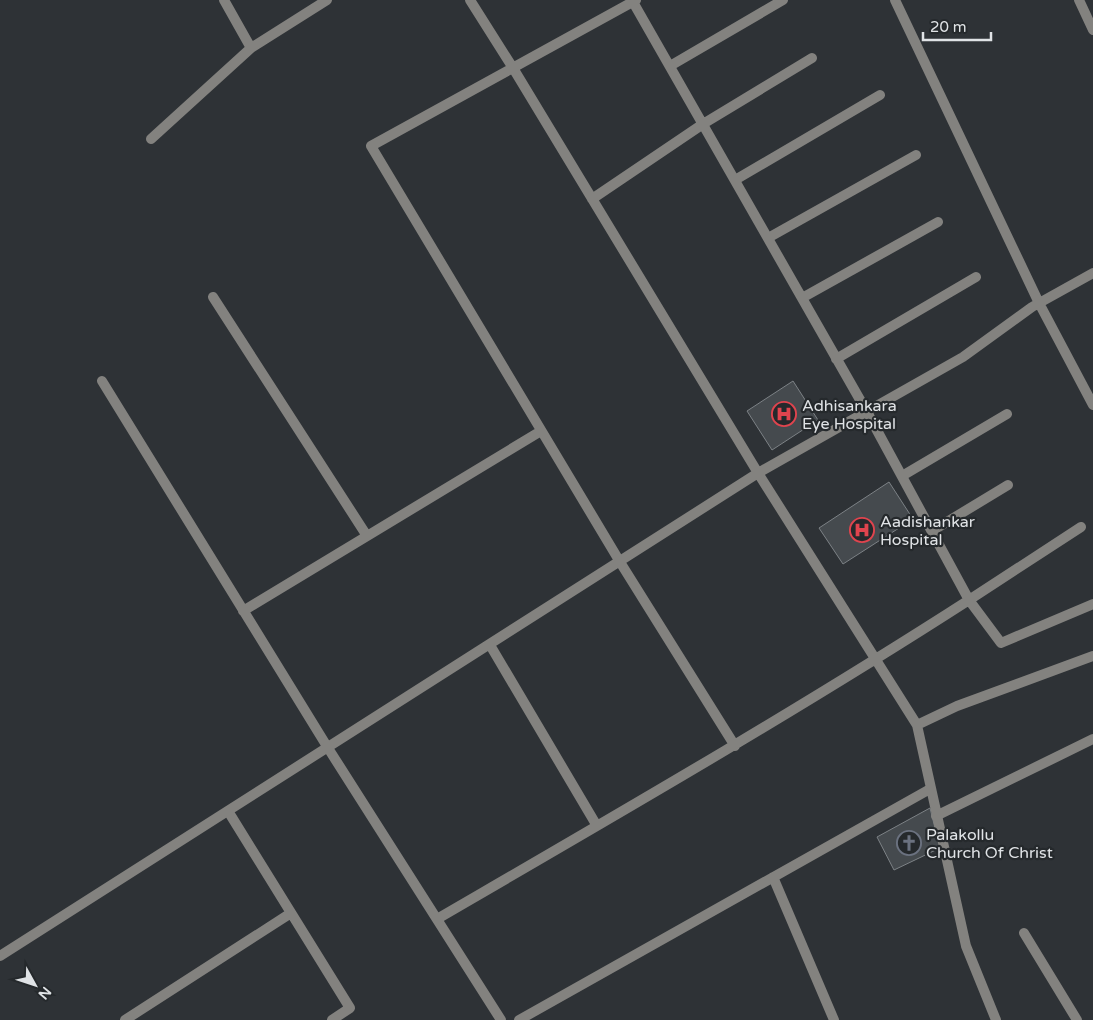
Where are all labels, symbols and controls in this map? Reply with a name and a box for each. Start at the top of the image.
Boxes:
scale bar [923,10,990,42]
text: 20 m [930,18,967,36]
place label: Adhisankara Eye Hospital [802,396,897,434]
hospital icon: Adhisankara Eye Hospital [771,401,797,427]
place label: Aadishankar Hospital [880,512,976,550]
hospital icon: Aadishankar Hospital [849,517,875,543]
place label: Palakollu Church Of Christ [926,825,1053,863]
church icon: Palakollu Church Of Christ [896,830,922,856]
north arrow [10,960,60,1010]
text: N [34,983,55,1003]

